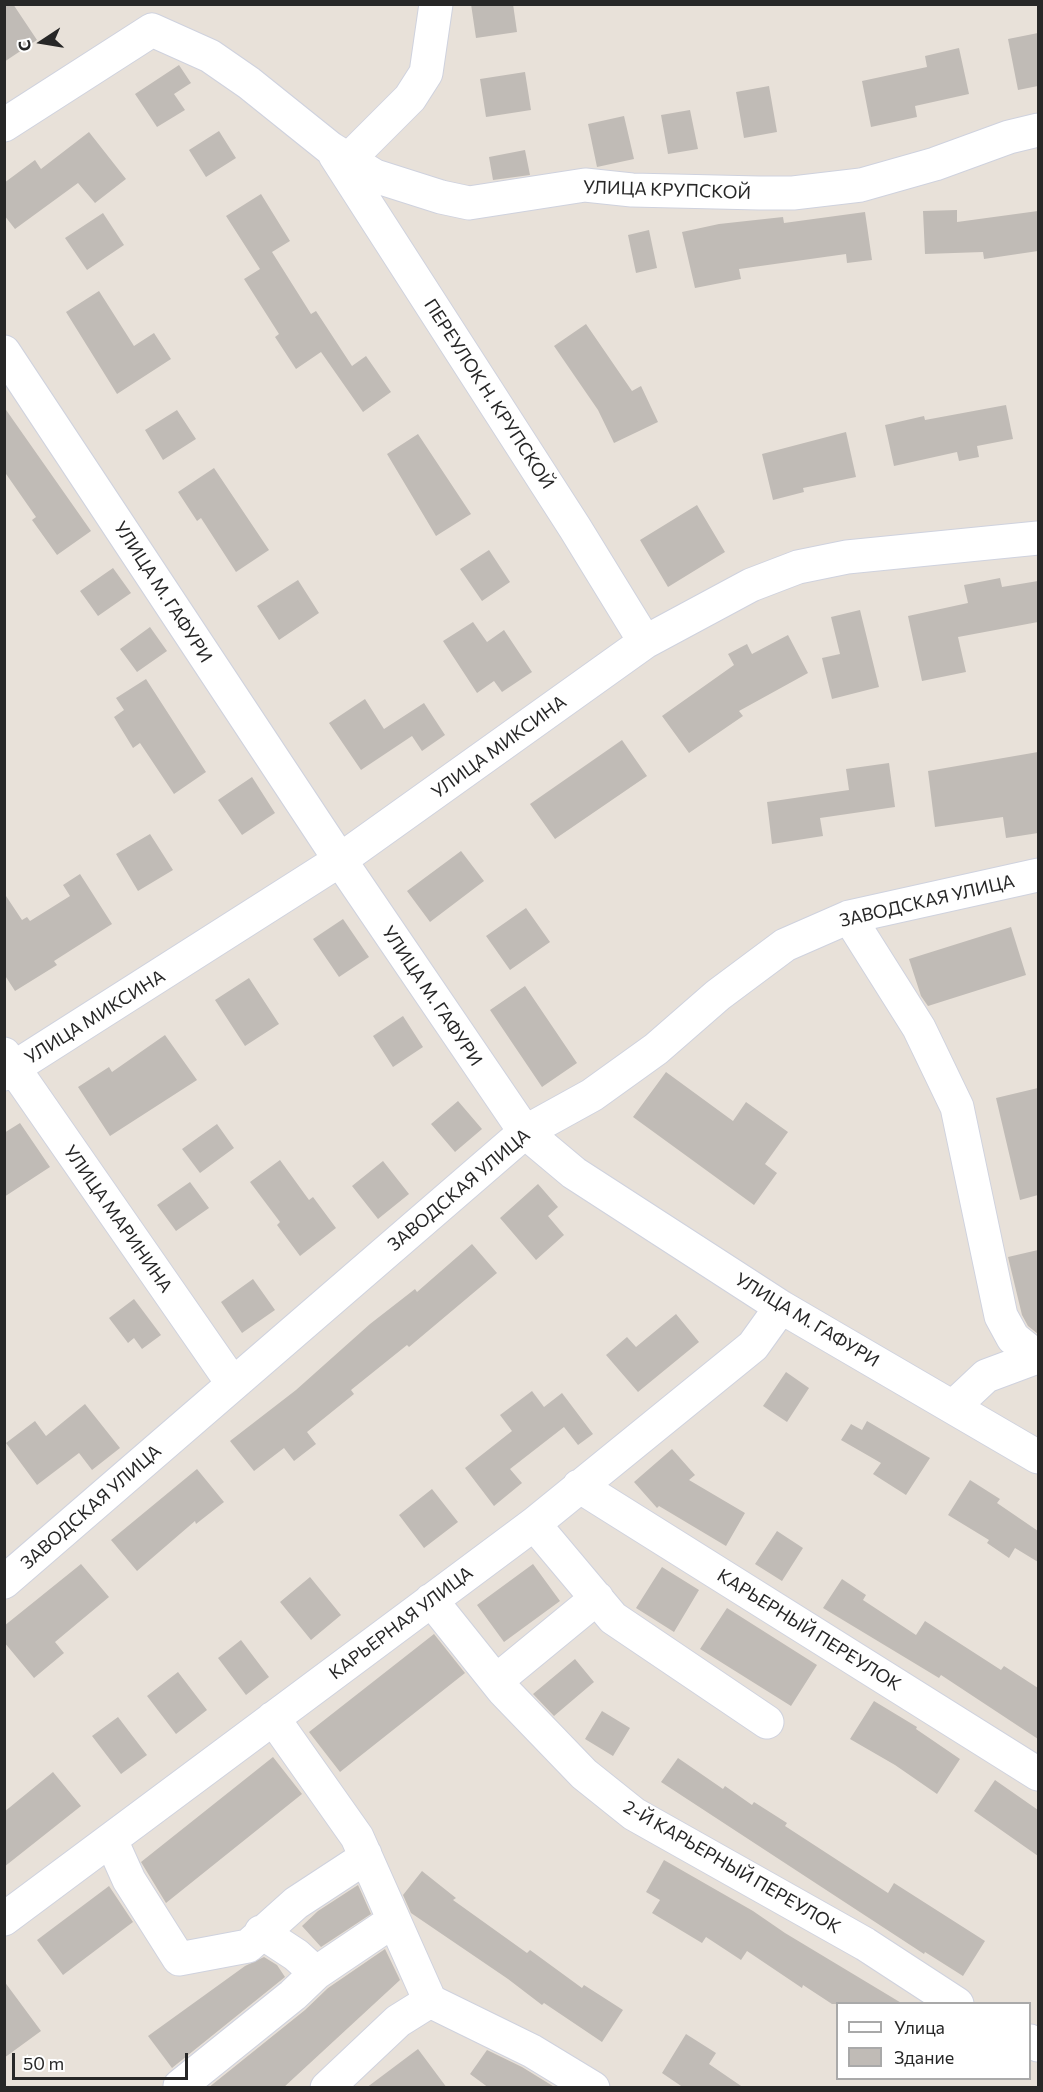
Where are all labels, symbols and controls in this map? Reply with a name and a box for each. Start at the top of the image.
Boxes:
north arrow [12,12,72,72]
text: С [13,39,34,53]
street label: УЛИЦА КРУПСКОЙ [583,176,751,204]
street label: ПЕРЕУЛОК Н. КРУПСКОЙ [419,295,559,493]
street label: УЛИЦА М. ГАФУРИ [109,517,217,667]
street label: УЛИЦА МИКСИНА [427,691,571,803]
street label: ЗАВОДСКАЯ УЛИЦА [837,870,1017,932]
street label: УЛИЦА М. ГАФУРИ [377,922,487,1070]
street label: УЛИЦА МИКСИНА [21,965,169,1069]
street label: ЗАВОДСКАЯ УЛИЦА [384,1124,534,1256]
street label: УЛИЦА МАРИНИНА [59,1141,177,1297]
street label: УЛИЦА М. ГАФУРИ [731,1268,883,1372]
street label: ЗАВОДСКАЯ УЛИЦА [16,1440,166,1574]
street label: КАРЬЕРНАЯ УЛИЦА [325,1562,477,1684]
street label: КАРЬЕРНЫЙ ПЕРЕУЛОК [713,1565,905,1695]
street label: 2-Й КАРЬЕРНЫЙ ПЕРЕУЛОК [620,1796,844,1938]
legend [836,2002,1031,2080]
text: Улица [894,2016,945,2038]
scale bar [15,2041,190,2079]
text: Здание [894,2046,954,2068]
text: 50 m [23,2052,64,2074]

